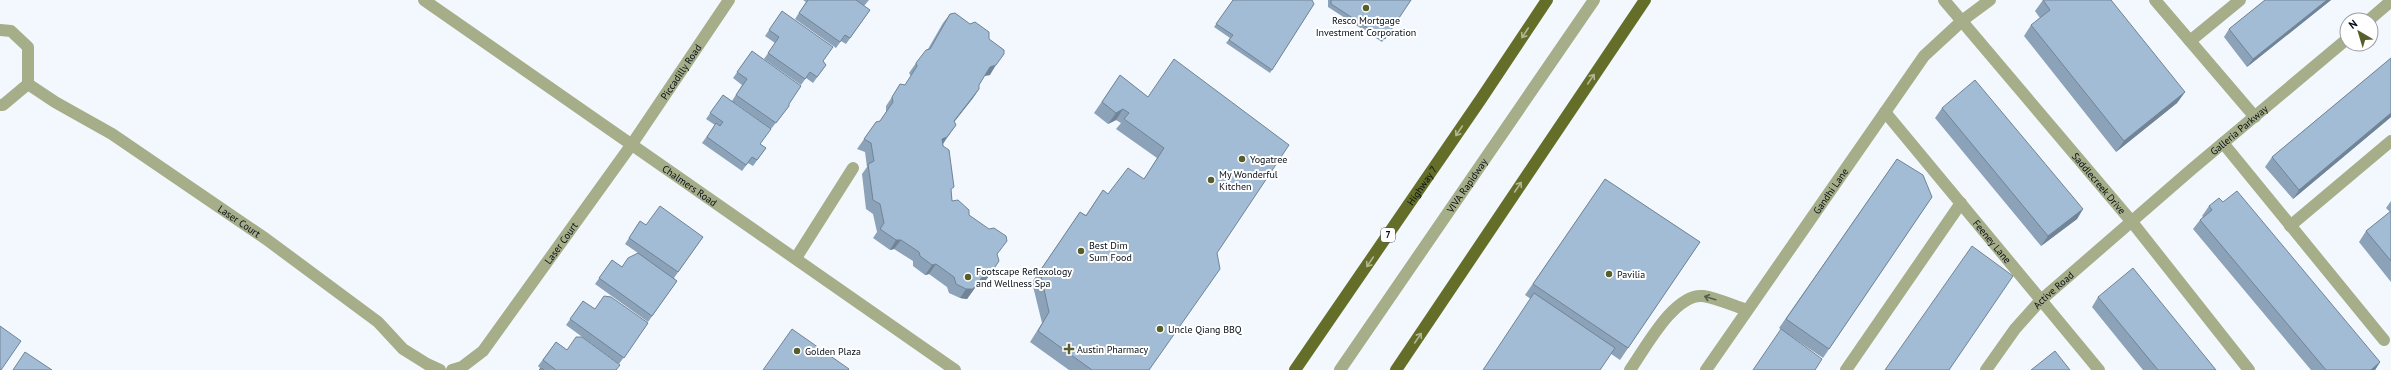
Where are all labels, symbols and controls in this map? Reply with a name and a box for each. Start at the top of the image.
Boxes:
marker: Resco Mortgage Investment Corporation [1361,3,1371,13]
north arrow [2339,12,2379,52]
place label: Resco Mortgage Investment Corporation [1316,14,1416,39]
text: N [2346,16,2360,32]
one-way arrow [1521,27,1529,38]
street label: Piccadilly Road [658,42,704,102]
one-way arrow [1587,74,1595,85]
street label: Galleria Parkway [2208,102,2271,158]
one-way arrow [1455,126,1463,137]
street label: Saddlecreek Drive [2069,150,2128,217]
place label: Yogatree [1250,153,1287,166]
marker: Yogatree [1237,154,1247,164]
street label: VIVA Rapidway [1443,156,1491,216]
street label: Chalmers Road [660,162,719,209]
street label: Highway 7 [1404,163,1440,208]
street label: Gandhi Lane [1810,166,1851,217]
place label: My Wonderful Kitchen [1219,168,1278,193]
marker: My Wonderful Kitchen [1206,175,1216,185]
one-way arrow [1514,182,1522,193]
street label: Laser Court [215,202,263,241]
street label: Feeney Lane [1970,217,2014,266]
street label: Laser Court [542,219,581,267]
road number: 7 [1381,228,1395,242]
place label: Best Dim Sum Food [1089,239,1132,264]
marker: Best Dim Sum Food [1076,246,1086,256]
one-way arrow [1366,256,1374,267]
place label: Footscape Reflexology and Wellness Spa [976,265,1072,290]
place label: Pavilia [1617,268,1645,281]
marker: Pavilia [1604,269,1614,279]
street label: Active Road [2030,269,2076,312]
marker: Footscape Reflexology and Wellness Spa [963,272,973,282]
one-way arrow [1704,294,1717,301]
place label: Uncle Qiang BBQ [1168,323,1243,336]
marker: Uncle Qiang BBQ [1155,324,1165,334]
one-way arrow [1414,332,1422,343]
place label: Austin Pharmacy [1077,343,1149,356]
marker: Austin Pharmacy [1064,344,1074,354]
place label: Golden Plaza [805,345,861,358]
marker: Golden Plaza [792,346,802,356]

